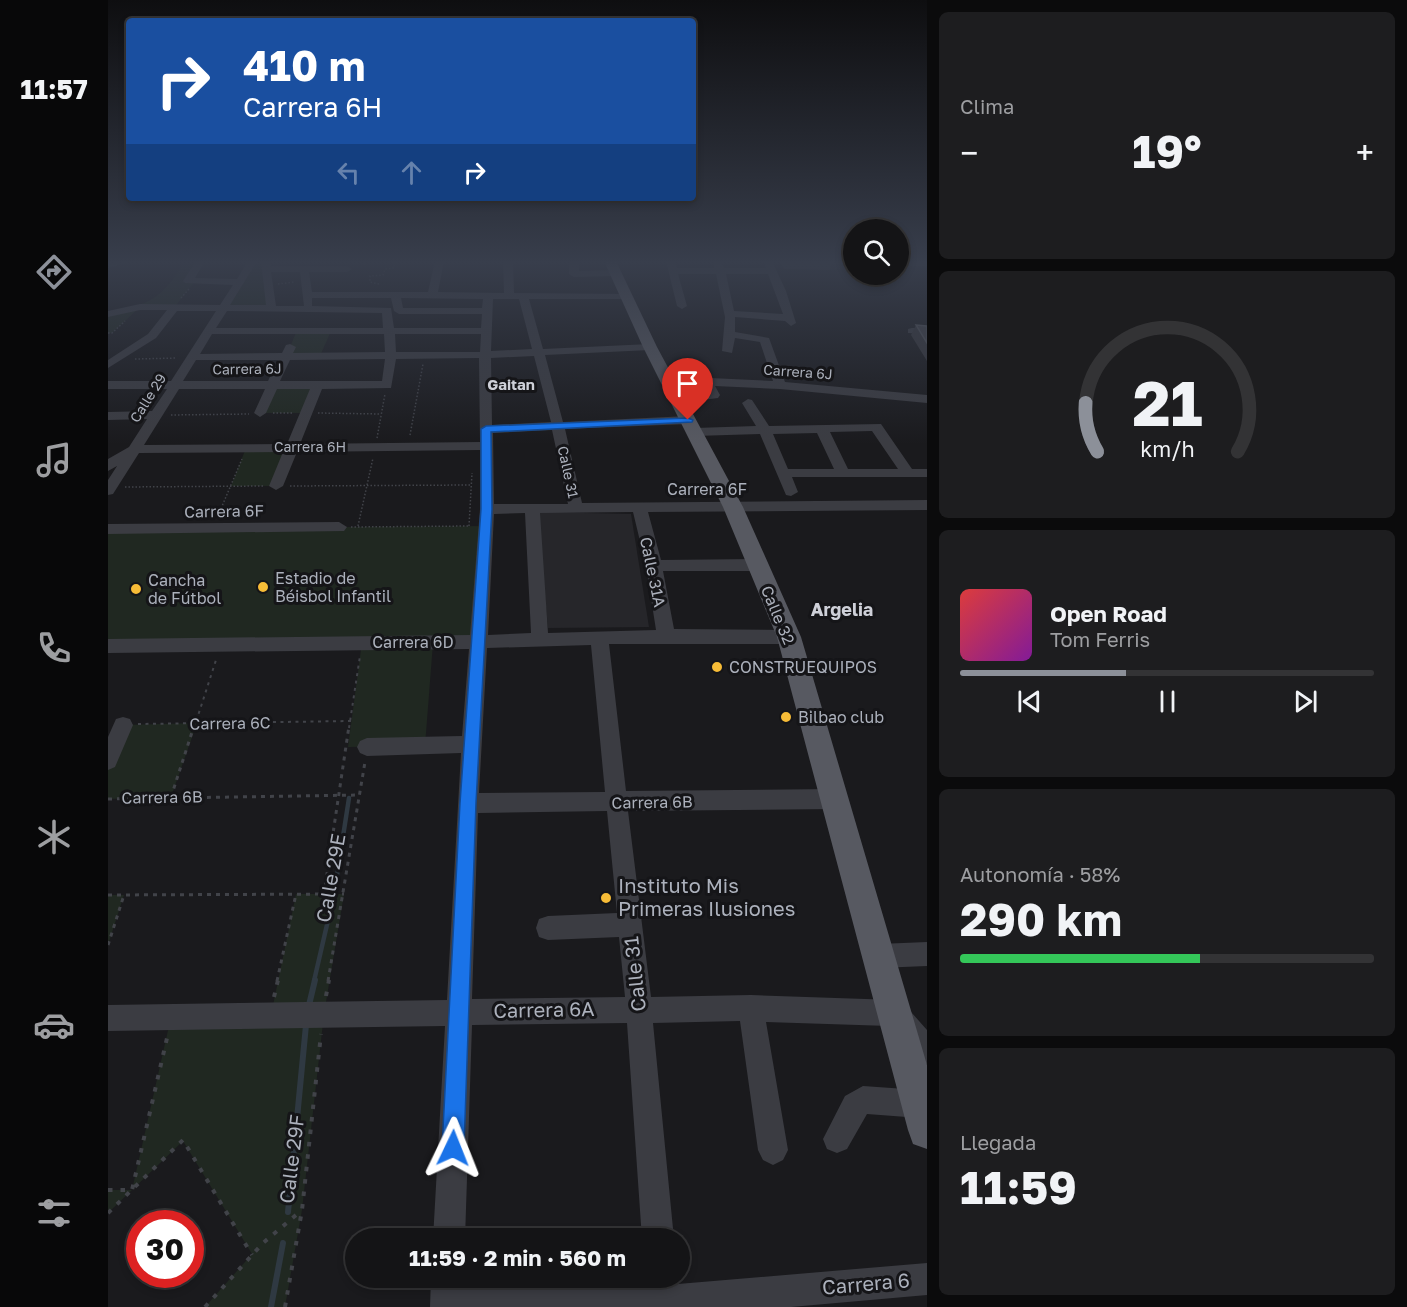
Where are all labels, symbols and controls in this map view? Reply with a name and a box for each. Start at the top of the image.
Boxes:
text: 410 m [243,40,365,90]
icon: right [144,42,222,120]
text: 11:57 [20,73,88,105]
text: Carrera 6H [243,91,382,123]
text: Clima [960,94,1014,118]
text: 19° [1132,124,1202,178]
text: − [960,133,978,172]
text: + [1356,133,1374,172]
icon: left [332,156,365,189]
icon: ahead [395,156,428,189]
icon: right [458,156,491,189]
map controls [843,219,909,285]
button: search [843,219,909,285]
icon: directions [33,251,75,293]
pin [662,358,713,420]
street label: Carrera 6J [212,359,282,378]
street label: Carrera 6J [763,361,833,382]
text: 21 [1132,365,1202,440]
icon: arrive [671,367,704,400]
street label: Calle 29 [126,370,169,425]
district label: Gaitan [487,375,535,393]
text: km/h [1140,436,1194,462]
street label: Carrera 6H [274,438,346,455]
icon: music [33,439,75,481]
street label: Calle 31 [555,444,582,500]
street label: Carrera 6F [667,479,747,499]
street label: Carrera 6F [184,500,264,522]
street label: Calle 31A [636,535,670,609]
place label: Estadio de Béisbol Infantil [275,568,391,606]
place label: Cancha de Fútbol [148,570,221,608]
marker: Estadio de Béisbol Infantil [256,580,270,594]
marker: Cancha de Fútbol [129,582,143,596]
street label: Calle 32 [757,583,799,647]
district label: Argelia [811,598,873,620]
text: Open Road [1050,600,1167,627]
icon: phone [33,627,75,669]
text: Tom Ferris [1050,627,1150,651]
street label: Carrera 6D [372,632,454,652]
place label: CONSTRUEQUIPOS [729,657,877,677]
marker: CONSTRUEQUIPOS [710,660,724,674]
icon: previous [1013,685,1046,718]
icon: pause [1151,685,1184,718]
icon: next [1289,685,1322,718]
place label: Bilbao club [798,707,884,727]
marker: Bilbao club [779,710,793,724]
street label: Carrera 6C [189,712,271,734]
street label: Carrera 6B [121,786,203,808]
street label: Carrera 6B [611,791,693,813]
icon: climate [33,816,75,858]
street label: Calle 29E [310,831,350,924]
text: Autonomía · 58% [960,862,1120,886]
place label: Instituto Mis Primeras Ilusiones [618,873,795,920]
marker: Instituto Mis Primeras Ilusiones [599,891,613,905]
text: 290 km [960,892,1122,946]
street label: Calle 31 [618,935,650,1013]
street label: Carrera 6A [493,996,595,1022]
icon: car [33,1004,75,1046]
street label: Calle 29F [274,1113,308,1205]
position arrow [421,1116,485,1180]
text: Llegada [960,1130,1036,1154]
text: 11:59 [960,1160,1077,1214]
icon: filters [33,1192,75,1234]
speed limit sign: 30 [126,1210,204,1288]
text: 11:59 · 2 min · 560 m [409,1244,626,1271]
street label: Carrera 6 [821,1267,911,1299]

